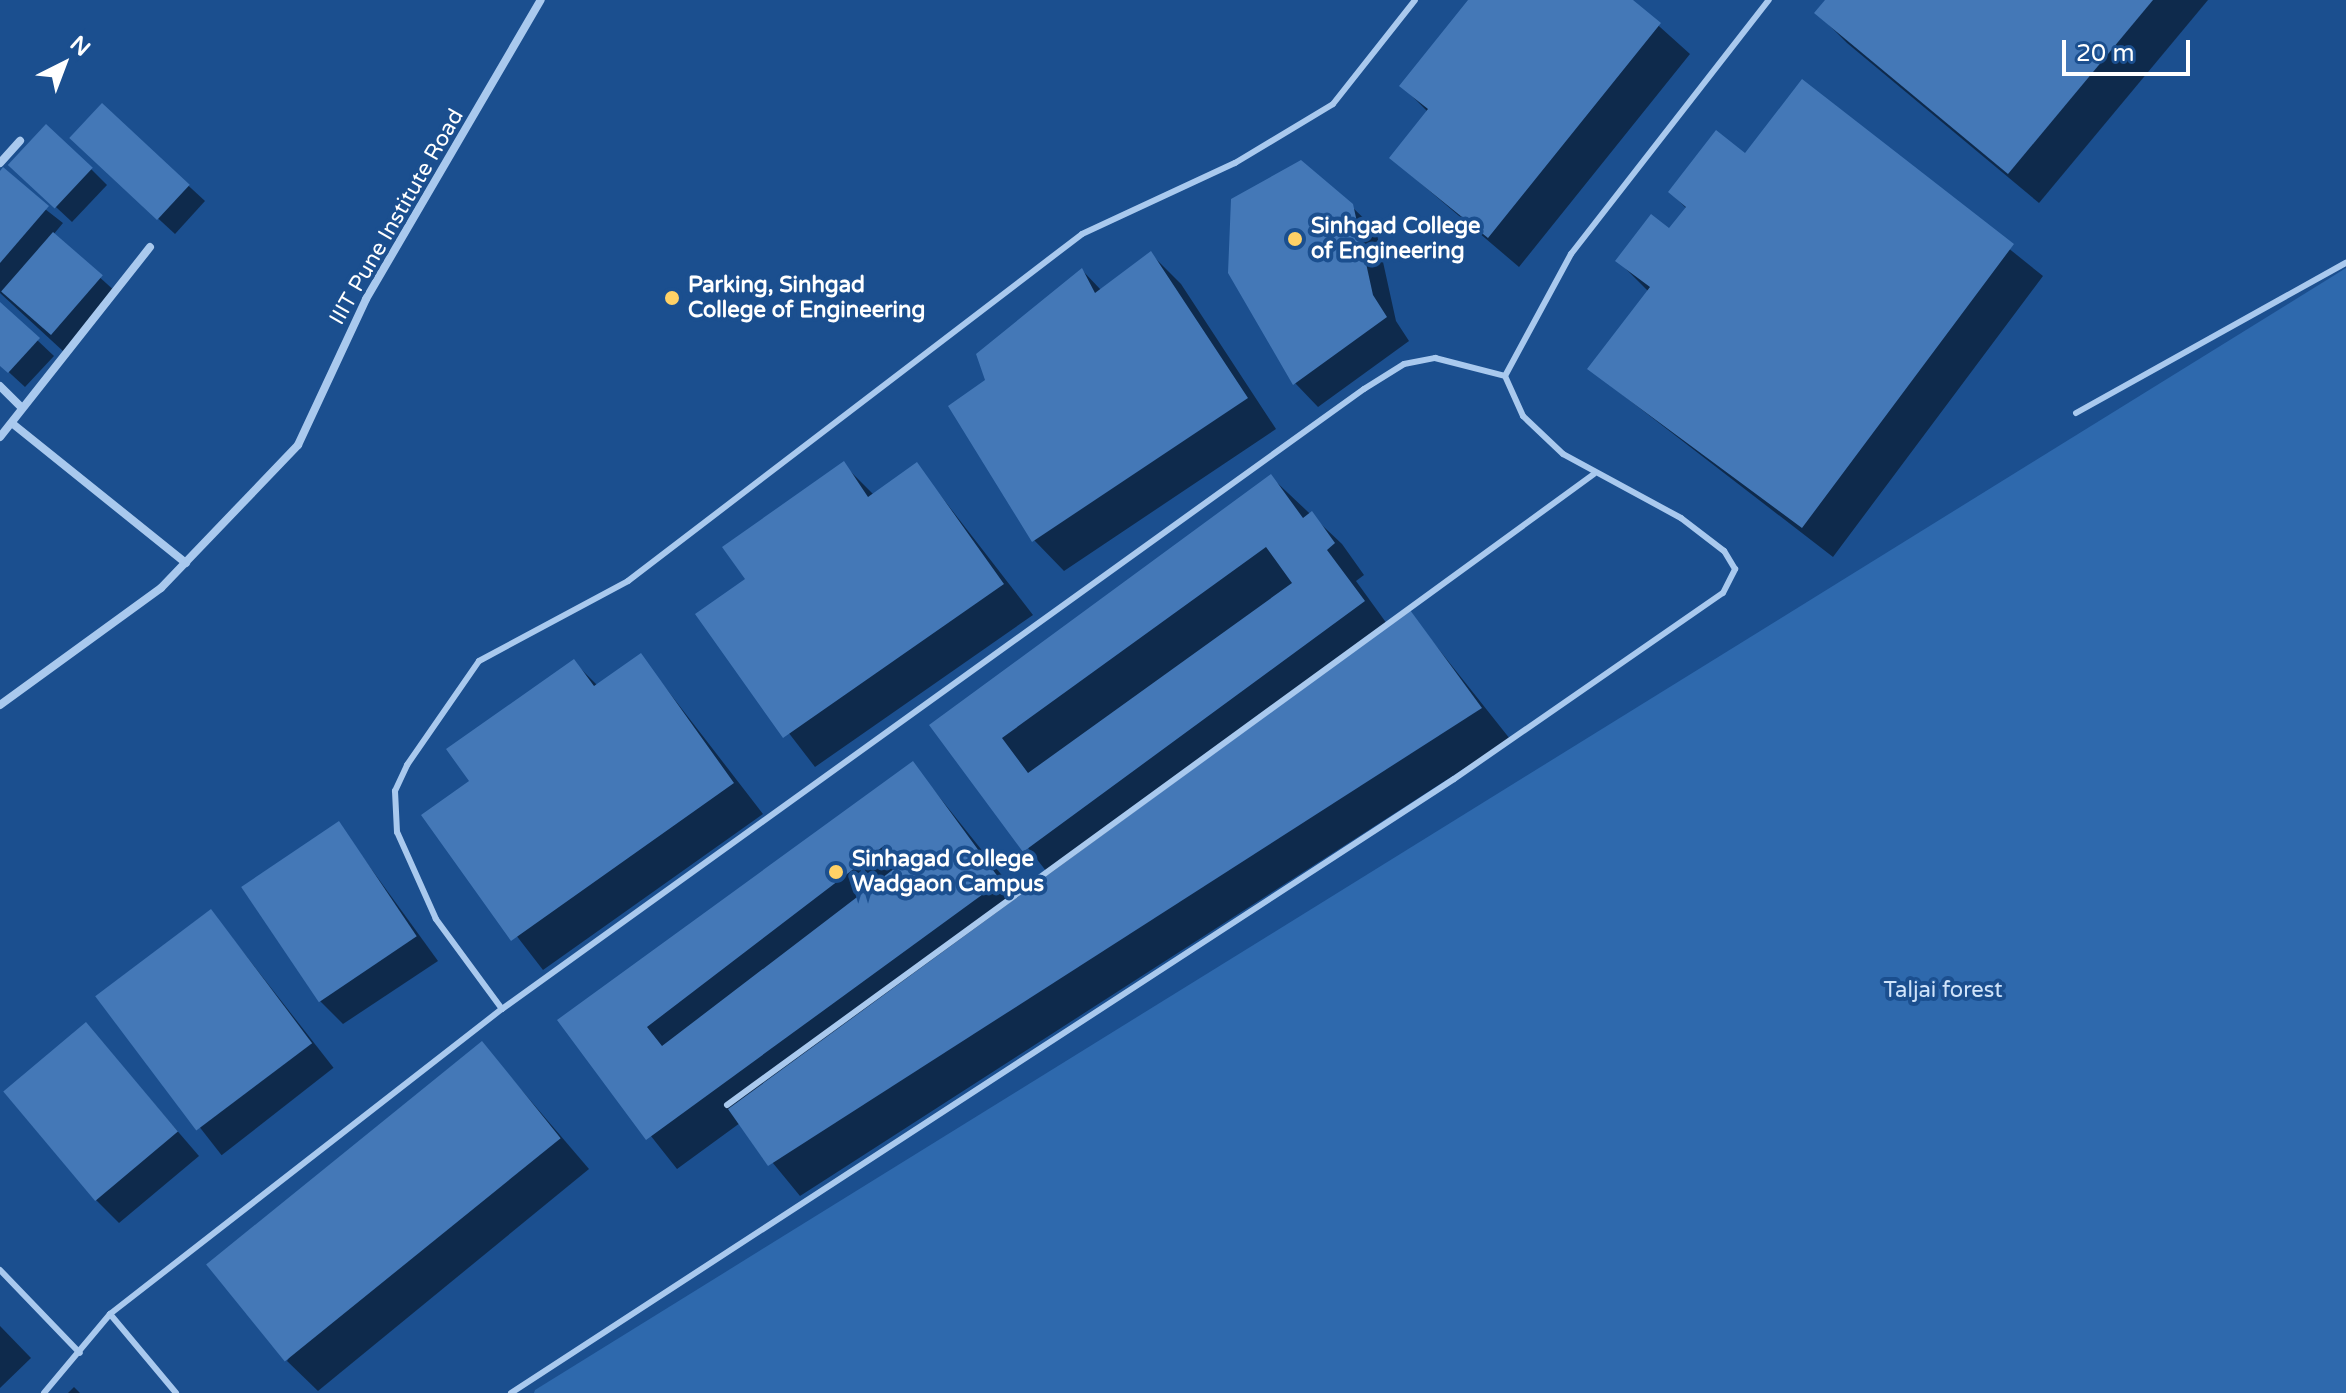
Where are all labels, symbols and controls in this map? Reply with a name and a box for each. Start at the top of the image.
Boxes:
north arrow [24,24,104,104]
scale bar [2066,24,2194,74]
text: N [65,31,95,62]
text: 20 m [2076,39,2134,68]
street label: IIIT Pune Institute Road [324,104,470,330]
place label: Sinhgad College of Engineering [1311,213,1481,264]
marker: Sinhgad College of Engineering [1286,230,1304,248]
place label: Parking, Sinhgad College of Engineering [688,272,925,324]
marker: Parking, Sinhgad College of Engineering [663,289,681,307]
place label: Sinhagad College Wadgaon Campus [852,846,1044,898]
marker: Sinhagad College Wadgaon Campus [827,863,845,881]
park label: Taljai forest [1883,978,2003,1004]

